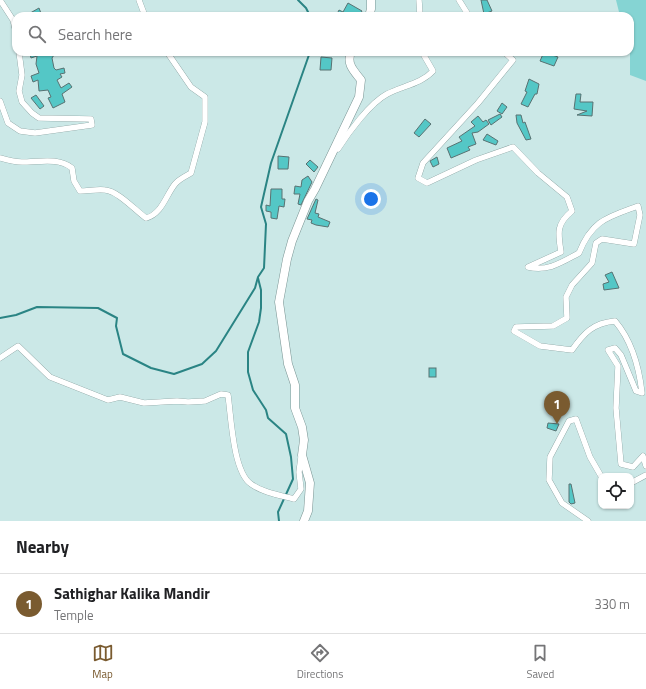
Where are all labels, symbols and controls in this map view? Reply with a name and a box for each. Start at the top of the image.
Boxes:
search box [12,12,634,56]
icon: search [26,23,48,45]
text: Search here [58,23,132,46]
your location [361,189,381,209]
pin: 1 [544,391,570,424]
map controls [598,473,634,509]
button: locate [598,473,634,509]
text: Nearby [16,534,69,560]
text: Sathighar Kalika Mandir [54,582,210,605]
text: 1 [25,594,33,614]
text: 330 m [594,594,630,614]
text: Temple [54,605,94,625]
tab: Map [92,642,114,682]
tab: Directions [297,642,343,682]
tab: Saved [526,642,554,682]

